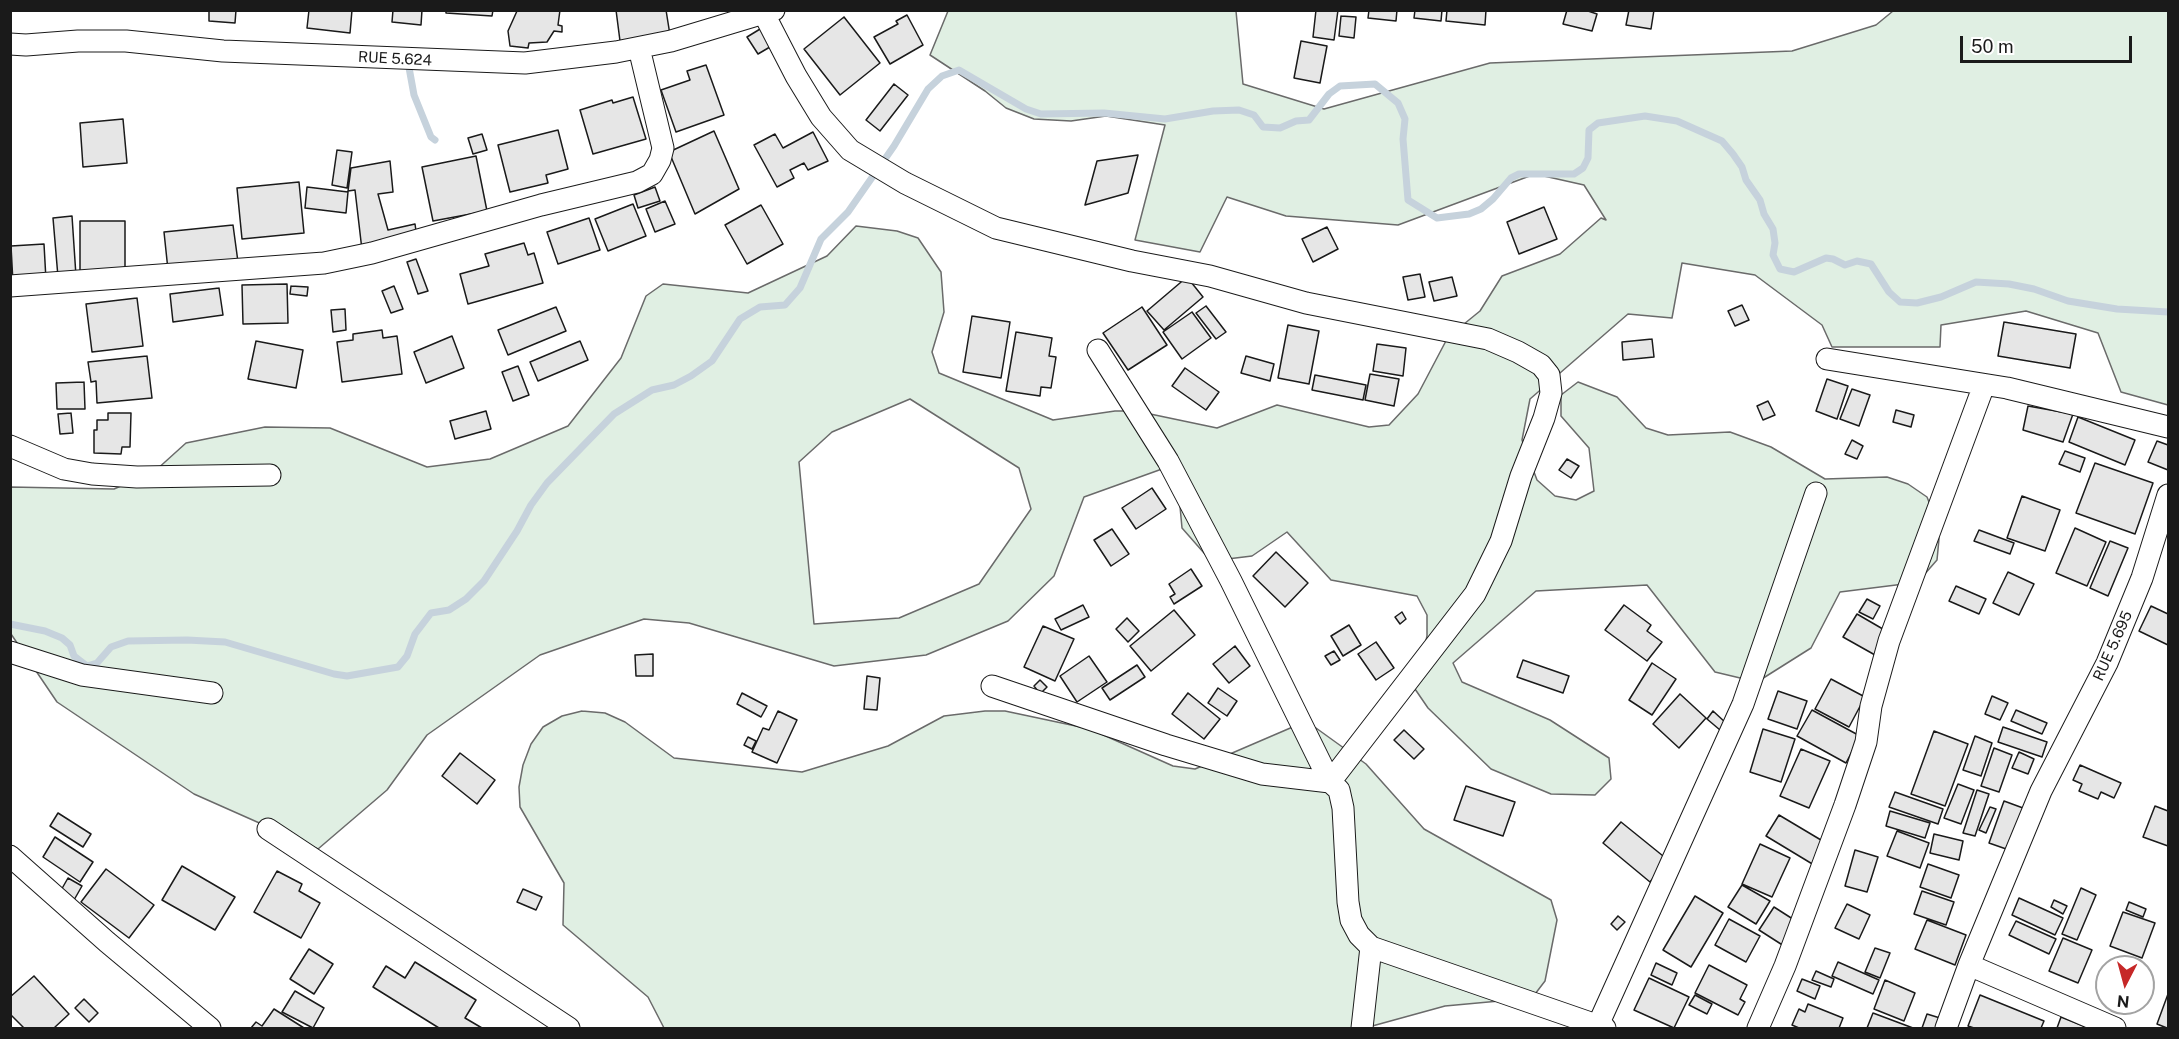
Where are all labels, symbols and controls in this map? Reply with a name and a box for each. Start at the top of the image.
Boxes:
scale bar [1963,24,2136,62]
text: 50 m [1971,36,2014,57]
street label: RUE 5.624 [358,48,432,70]
street label: RUE 5.695 [2090,608,2136,684]
north arrow [2095,955,2155,1015]
text: N [2116,991,2130,1012]

